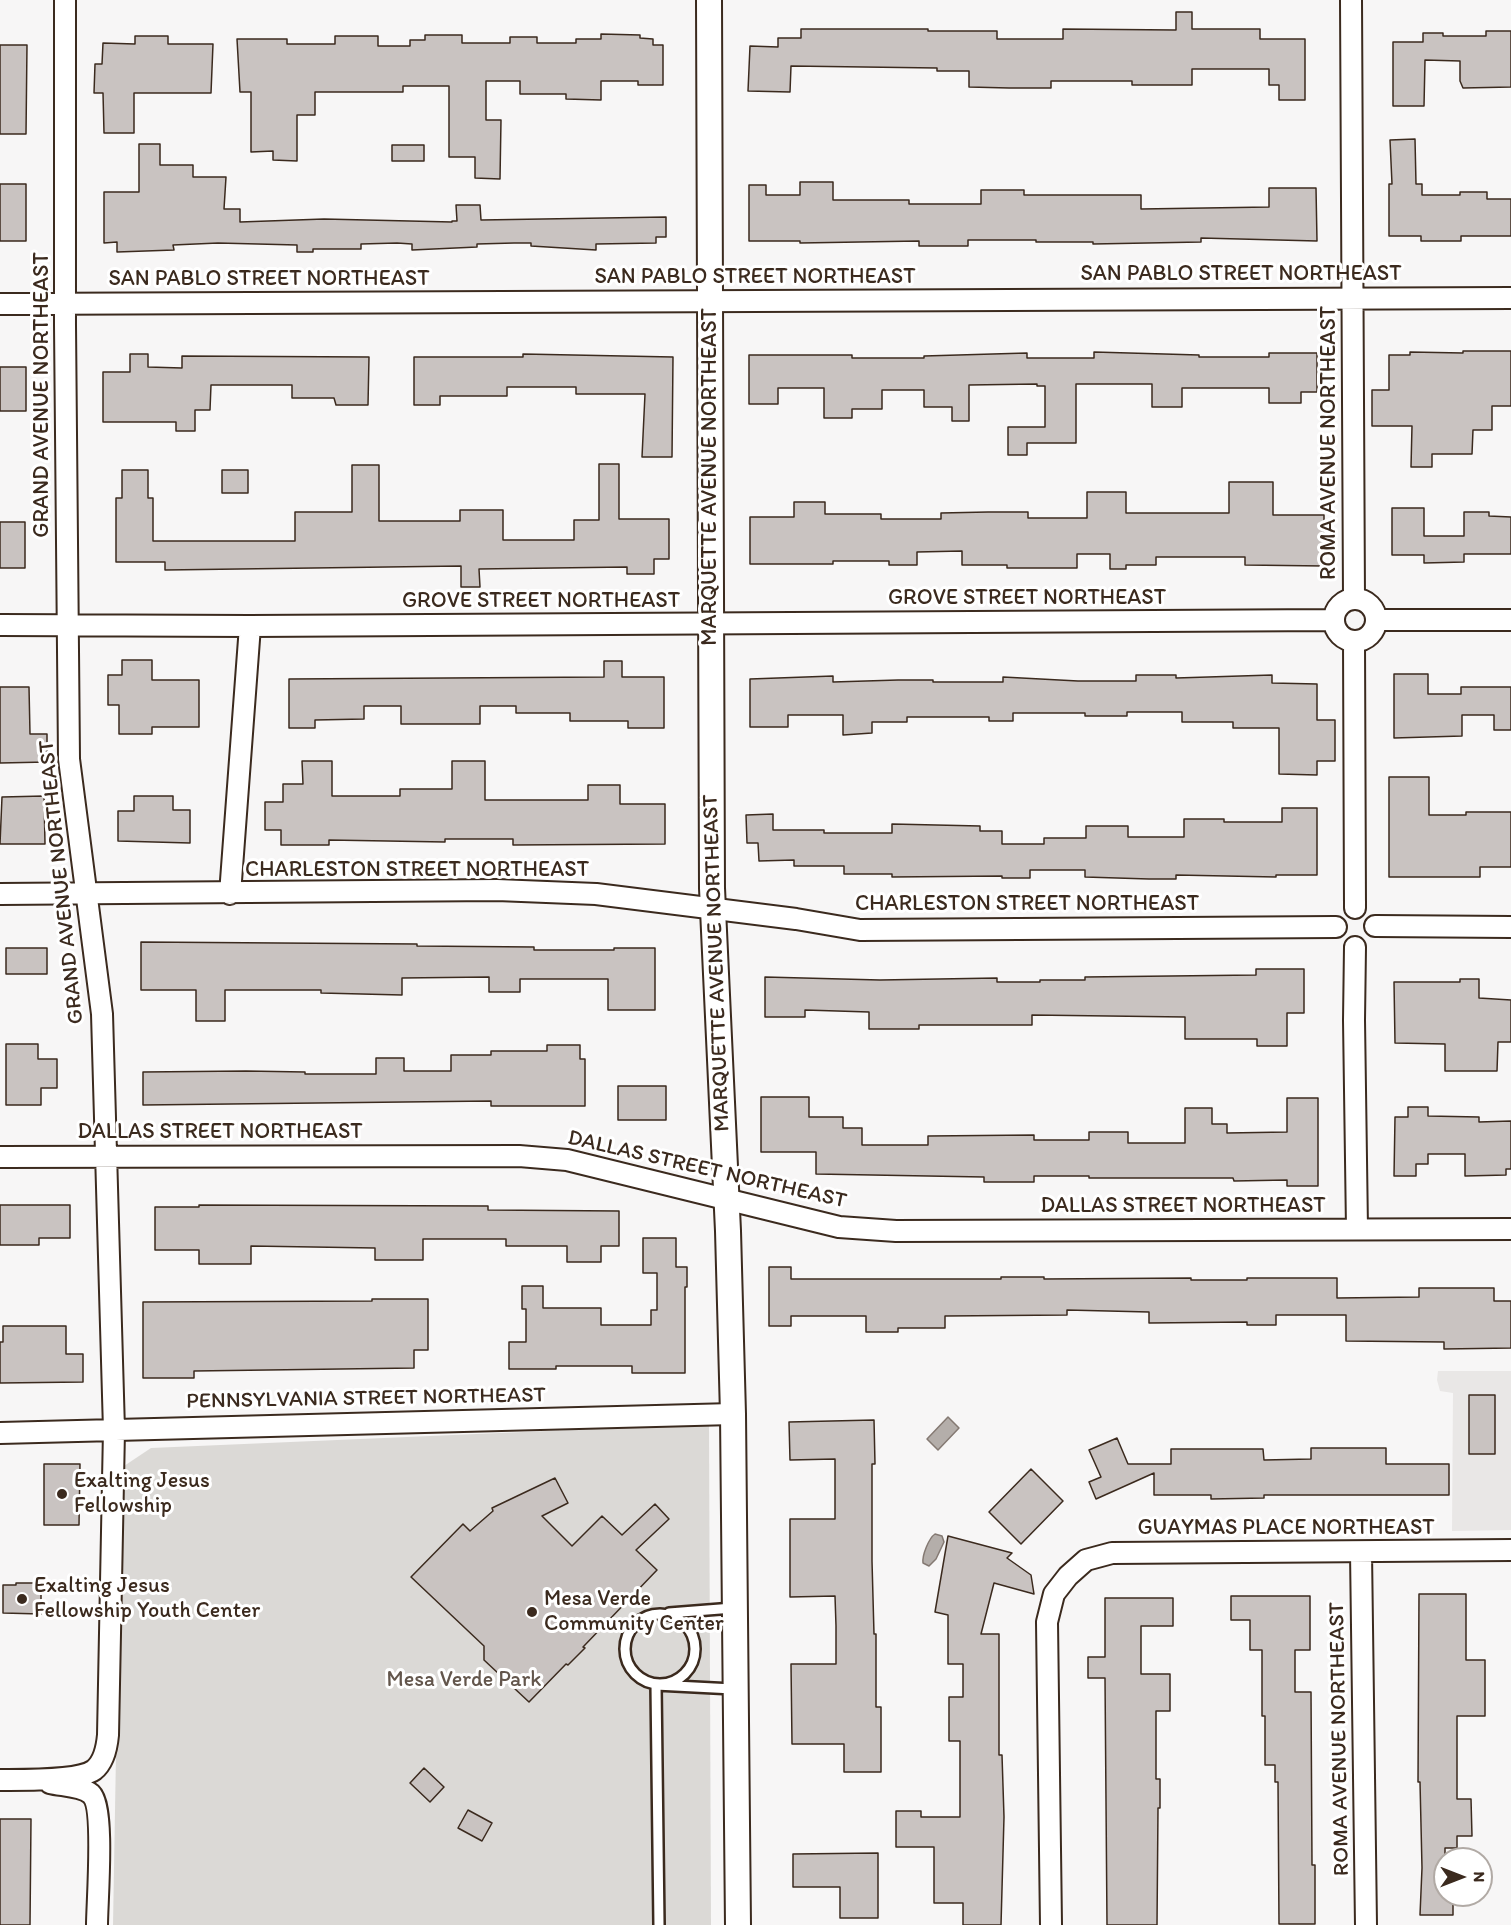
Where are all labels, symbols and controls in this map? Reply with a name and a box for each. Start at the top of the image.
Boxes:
street label: GRAND AVENUE NORTHEAST [29,252,55,538]
street label: SAN PABLO STREET NORTHEAST [1080,261,1402,287]
street label: SAN PABLO STREET NORTHEAST [594,264,916,290]
street label: SAN PABLO STREET NORTHEAST [108,266,430,292]
street label: ROMA AVENUE NORTHEAST [1316,306,1342,580]
street label: MARQUETTE AVENUE NORTHEAST [697,308,723,646]
street label: GROVE STREET NORTHEAST [888,585,1166,611]
street label: GROVE STREET NORTHEAST [402,588,680,614]
street label: GRAND AVENUE NORTHEAST [34,739,90,1025]
street label: MARQUETTE AVENUE NORTHEAST [698,794,736,1132]
street label: CHARLESTON STREET NORTHEAST [245,857,589,883]
street label: CHARLESTON STREET NORTHEAST [855,891,1199,917]
street label: DALLAS STREET NORTHEAST [77,1119,363,1145]
street label: DALLAS STREET NORTHEAST [565,1125,849,1215]
street label: DALLAS STREET NORTHEAST [1040,1193,1326,1219]
street label: PENNSYLVANIA STREET NORTHEAST [186,1383,546,1415]
place label: Exalting Jesus Fellowship [74,1468,210,1520]
marker: Exalting Jesus Fellowship [55,1487,69,1501]
street label: GUAYMAS PLACE NORTHEAST [1137,1515,1435,1541]
place label: Exalting Jesus Fellowship Youth Center [34,1573,260,1624]
place label: Mesa Verde Community Center [544,1586,724,1638]
marker: Exalting Jesus Fellowship Youth Center [15,1592,29,1606]
street label: ROMA AVENUE NORTHEAST [1324,1602,1356,1876]
marker: Mesa Verde Community Center [525,1605,539,1619]
park label: Mesa Verde Park [386,1667,542,1693]
north arrow [1433,1847,1493,1907]
text: N [1470,1872,1489,1882]

